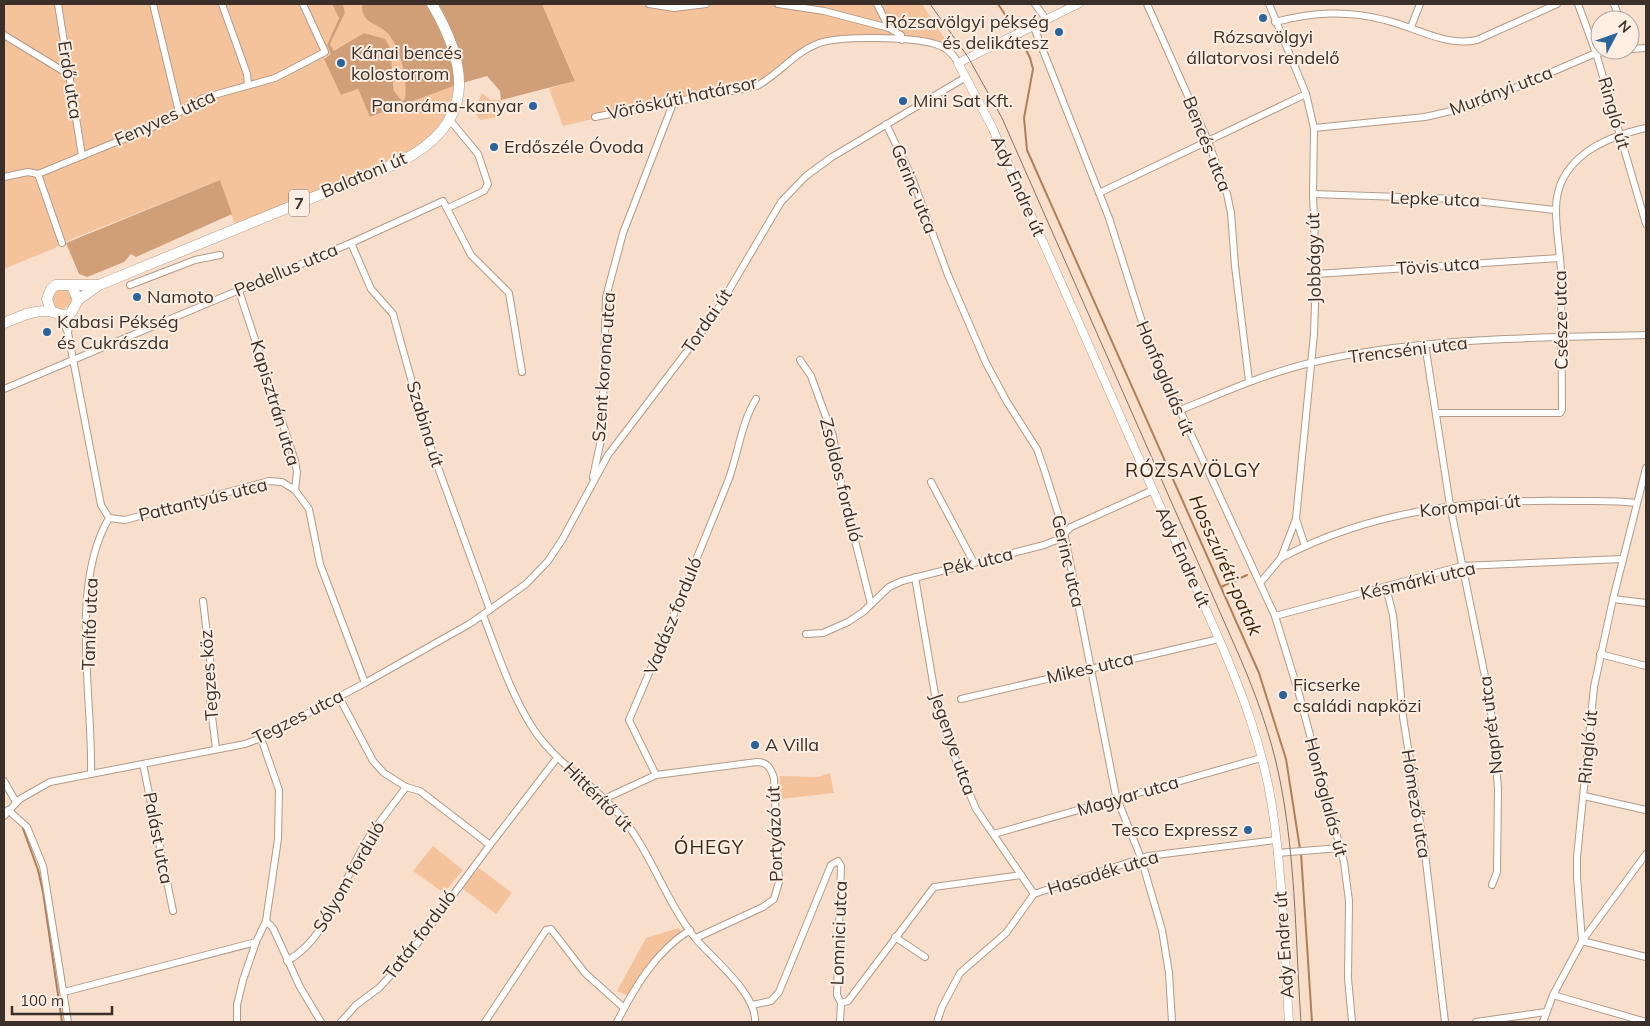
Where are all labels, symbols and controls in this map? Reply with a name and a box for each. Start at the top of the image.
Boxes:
place label: Rózsavölgyi pékség és delikátesz [885,10,1049,54]
north arrow [1590,10,1640,60]
marker: Rózsavölgyi állatorvosi rendelő [1257,12,1269,24]
text: N [1615,17,1635,36]
place label: Rózsavölgyi állatorvosi rendelő [1186,25,1340,69]
marker: Rózsavölgyi pékség és delikátesz [1053,26,1065,38]
street label: Erdő utca [53,39,88,121]
place label: Kánai bencés kolostorrom [351,41,462,85]
marker: Kánai bencés kolostorrom [335,57,347,69]
street label: Murányi utca [1446,60,1556,121]
street label: Vöröskúti határsor [605,70,760,125]
street label: Ringló út [1593,74,1636,152]
street label: Fenyves utca [111,84,219,151]
place label: Mini Sat Kft. [913,89,1013,112]
street label: Bencés utca [1178,93,1237,195]
place label: Panoráma-kanyar [371,94,523,117]
marker: Mini Sat Kft. [897,95,909,107]
marker: Panoráma-kanyar [527,100,539,112]
street label: Ady Endre út [986,132,1051,240]
place label: Erdőszéle Óvoda [504,135,644,158]
marker: Erdőszéle Óvoda [488,141,500,153]
street label: Gerinc utca [886,141,943,237]
street label: Balatoni út [318,146,410,203]
street label: Lepke utca [1390,185,1480,212]
road number: 7 [289,190,309,217]
street label: Jobbágy út [1301,213,1326,303]
street label: Pedellus utca [230,237,341,302]
street label: Tövis utca [1396,251,1480,280]
street label: Csésze utca [1548,270,1573,370]
street label: Tordai út [677,284,737,358]
place label: Namoto [147,285,214,308]
marker: Namoto [131,291,143,303]
street label: Szent korona utca [587,291,620,443]
place label: Kabasi Pékség és Cukrászda [57,310,179,354]
street label: Honfoglalás út [1131,317,1200,438]
marker: Kabasi Pékség és Cukrászda [41,326,53,338]
street label: Trencséni utca [1347,331,1469,368]
street label: Kapisztrán utca [245,337,306,469]
street label: Szabina út [401,378,449,470]
street label: Zsoldos forduló [815,415,868,544]
district label: RÓZSAVÖLGY [1125,458,1261,482]
street label: Pattantyús utca [136,472,270,527]
street label: Korompai út [1418,489,1522,522]
water label: Hosszúréti-patak [1184,491,1268,640]
street label: Ady Endre út [1151,503,1216,611]
street label: Gerinc utca [1047,512,1090,609]
street label: Pék utca [940,542,1015,581]
street label: Vadász forduló [638,554,707,678]
street label: Késmárki utca [1358,556,1478,605]
street label: Tanító utca [76,577,103,671]
street label: Tegzes köz [194,629,223,721]
street label: Mikes utca [1044,646,1136,689]
place label: Ficserke családi napközi [1293,673,1421,717]
street label: Naprét utca [1473,675,1508,775]
street label: Tegzes utca [248,684,347,749]
marker: Ficserke családi napközi [1277,689,1289,701]
street label: Jegenye utca [925,690,982,798]
street label: Ringló út [1573,709,1602,785]
place label: A Villa [765,733,819,756]
street label: Honfoglalás út [1300,735,1353,859]
marker: A Villa [749,739,761,751]
street label: Hómező utca [1397,748,1436,860]
street label: Hittérítő út [559,757,638,836]
street label: Magyar utca [1074,770,1181,821]
street label: Portyázó út [761,786,788,882]
street label: Palást utca [138,790,179,886]
street label: Sólyom forduló [308,817,390,936]
place label: Tesco Expressz [1112,818,1238,841]
marker: Tesco Expressz [1242,824,1254,836]
district label: ÓHEGY [674,835,744,859]
street label: Hasadék utca [1044,845,1161,900]
street label: Lomnici utca [825,880,852,986]
street label: Tatár forduló [378,885,461,984]
street label: Ady Endre út [1268,890,1299,1000]
scale bar [12,984,112,1016]
text: 100 m [20,991,64,1010]

